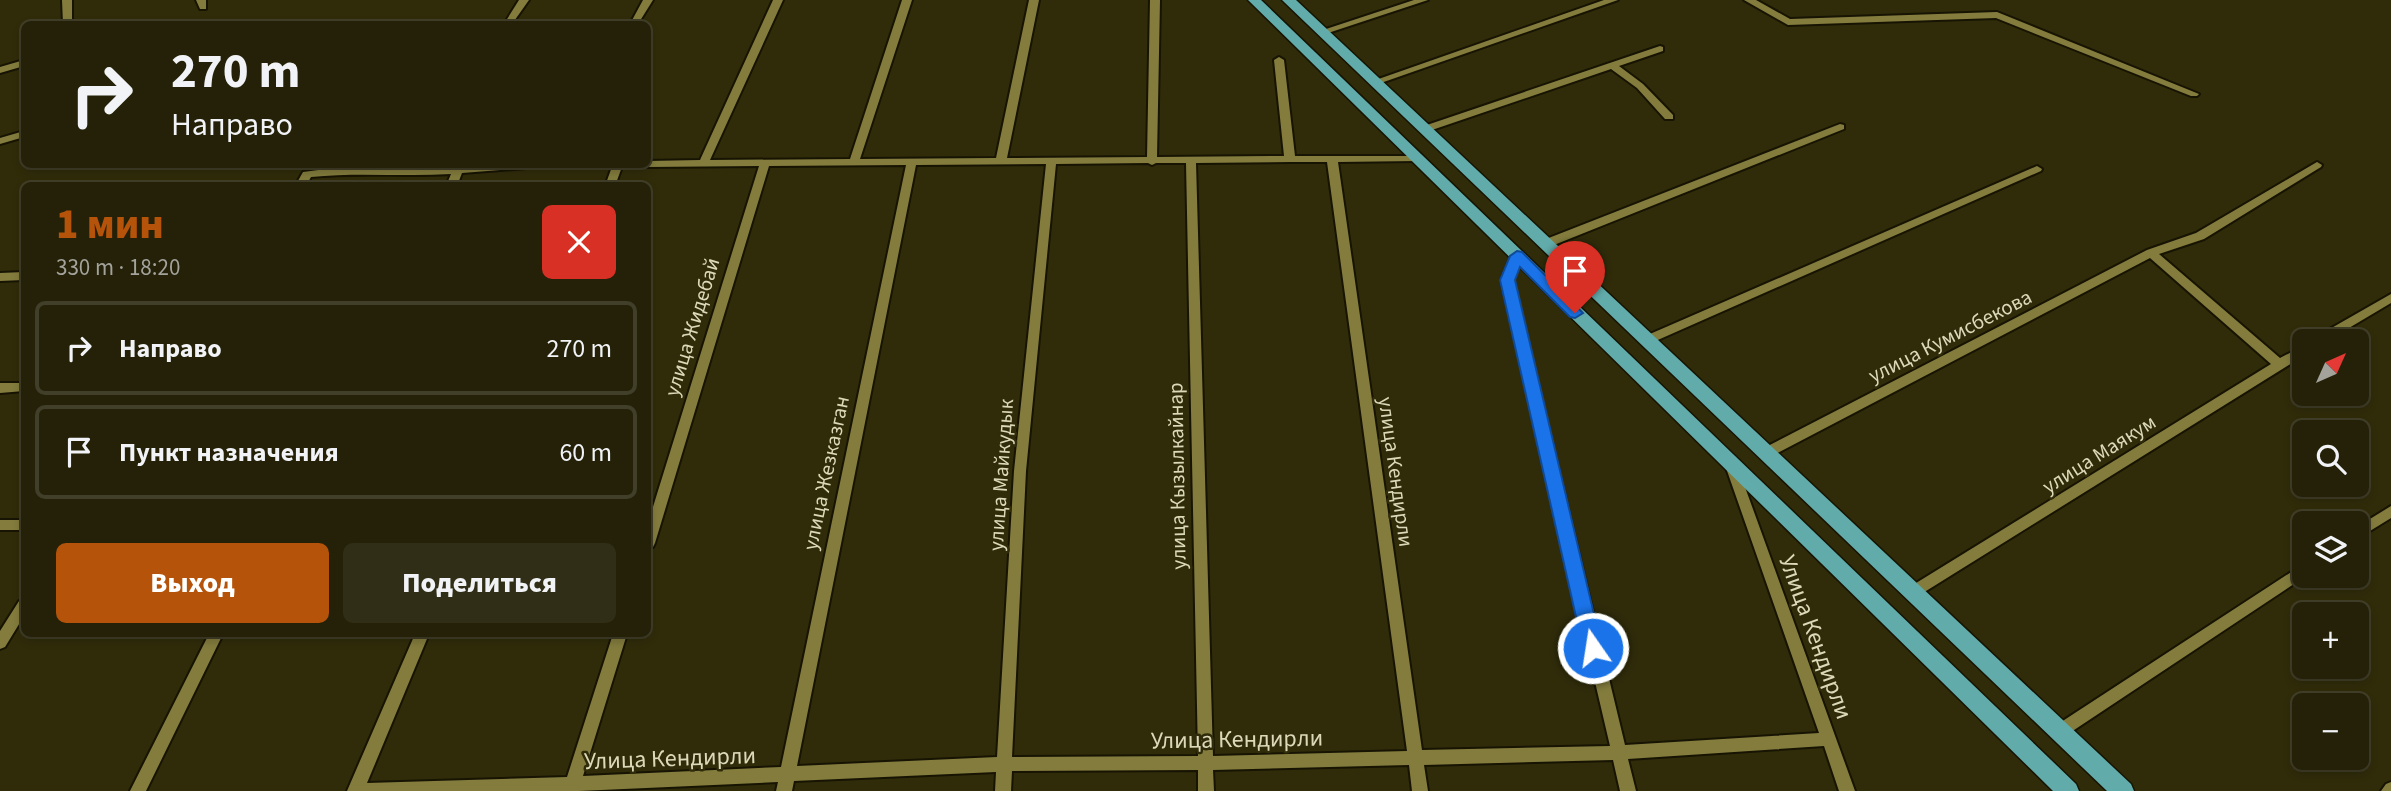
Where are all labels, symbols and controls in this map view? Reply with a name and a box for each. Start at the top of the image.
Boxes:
text: 270 m [171,37,300,107]
icon: right [56,49,147,140]
text: Направо [171,102,293,148]
text: 1 мин [56,195,164,255]
button: close [542,205,616,279]
pin [1545,241,1605,313]
text: 330 m · 18:20 [56,251,180,284]
icon: arrive [1556,252,1594,290]
street label: улица Жидебай [657,254,727,400]
street label: улица Кумисбекова [1863,282,2037,390]
icon: right [60,329,98,367]
north arrow [2292,329,2370,406]
map controls [2292,329,2369,770]
text: Направо [119,330,222,367]
text: 270 m [546,330,612,367]
street label: улица Кызылкайнар [1160,382,1194,570]
street label: улица Жезказган [795,393,857,553]
street label: улица Кендирли [1371,395,1421,549]
street label: улица Майкудык [981,397,1021,552]
street label: улица Маякум [2036,407,2162,501]
button: search [2292,420,2369,497]
icon: arrive [60,433,98,471]
text: Пункт назначения [119,434,339,471]
text: 60 m [559,434,612,471]
button: layers [2292,511,2369,588]
button: Выход [56,543,329,623]
button: Поделиться [343,543,616,623]
street label: Улица Кендирли [1770,550,1861,724]
button: + [2292,602,2369,679]
position arrow [1556,611,1630,685]
button: − [2292,693,2369,770]
street label: Улица Кендирли [1151,721,1323,758]
street label: Улица Кендирли [583,738,757,779]

